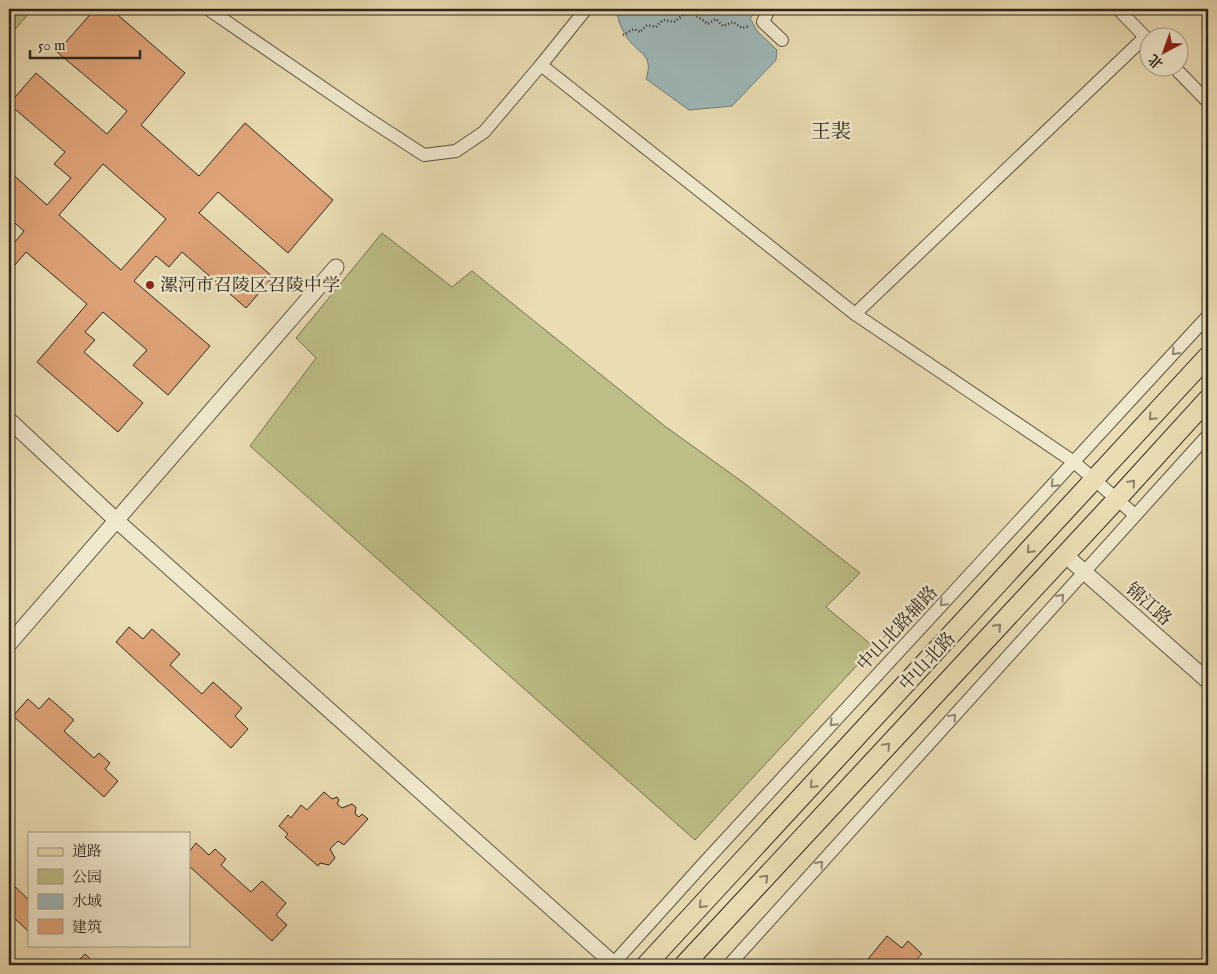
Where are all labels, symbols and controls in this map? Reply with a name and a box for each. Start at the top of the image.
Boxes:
scale bar [30,28,140,60]
north arrow [1140,28,1190,78]
text: 50 m [38,36,66,55]
text: 北 [1145,50,1167,72]
district label: 王裴 [811,120,851,145]
place label: 漯河市召陵区召陵中学 [160,275,340,298]
marker: 漯河市召陵区召陵中学 [144,279,156,291]
one-way arrow [1172,346,1181,355]
one-way arrow [1148,412,1157,421]
one-way arrow [1051,479,1060,488]
one-way arrow [1127,479,1136,488]
one-way arrow [1027,544,1036,553]
street label: 锦江路 [1120,579,1176,632]
street label: 中山北路辅路 [852,581,942,675]
one-way arrow [1056,593,1065,602]
one-way arrow [940,598,949,607]
one-way arrow [992,624,1001,633]
street label: 中山北路 [895,627,959,695]
one-way arrow [947,714,956,723]
one-way arrow [830,717,839,726]
one-way arrow [881,743,890,752]
one-way arrow [810,780,819,789]
legend [28,832,190,946]
text: 道路 [72,842,102,861]
one-way arrow [814,861,823,870]
text: 公园 [72,868,102,887]
one-way arrow [759,875,768,884]
text: 水域 [72,892,102,911]
one-way arrow [699,899,708,908]
text: 建筑 [72,918,102,937]

